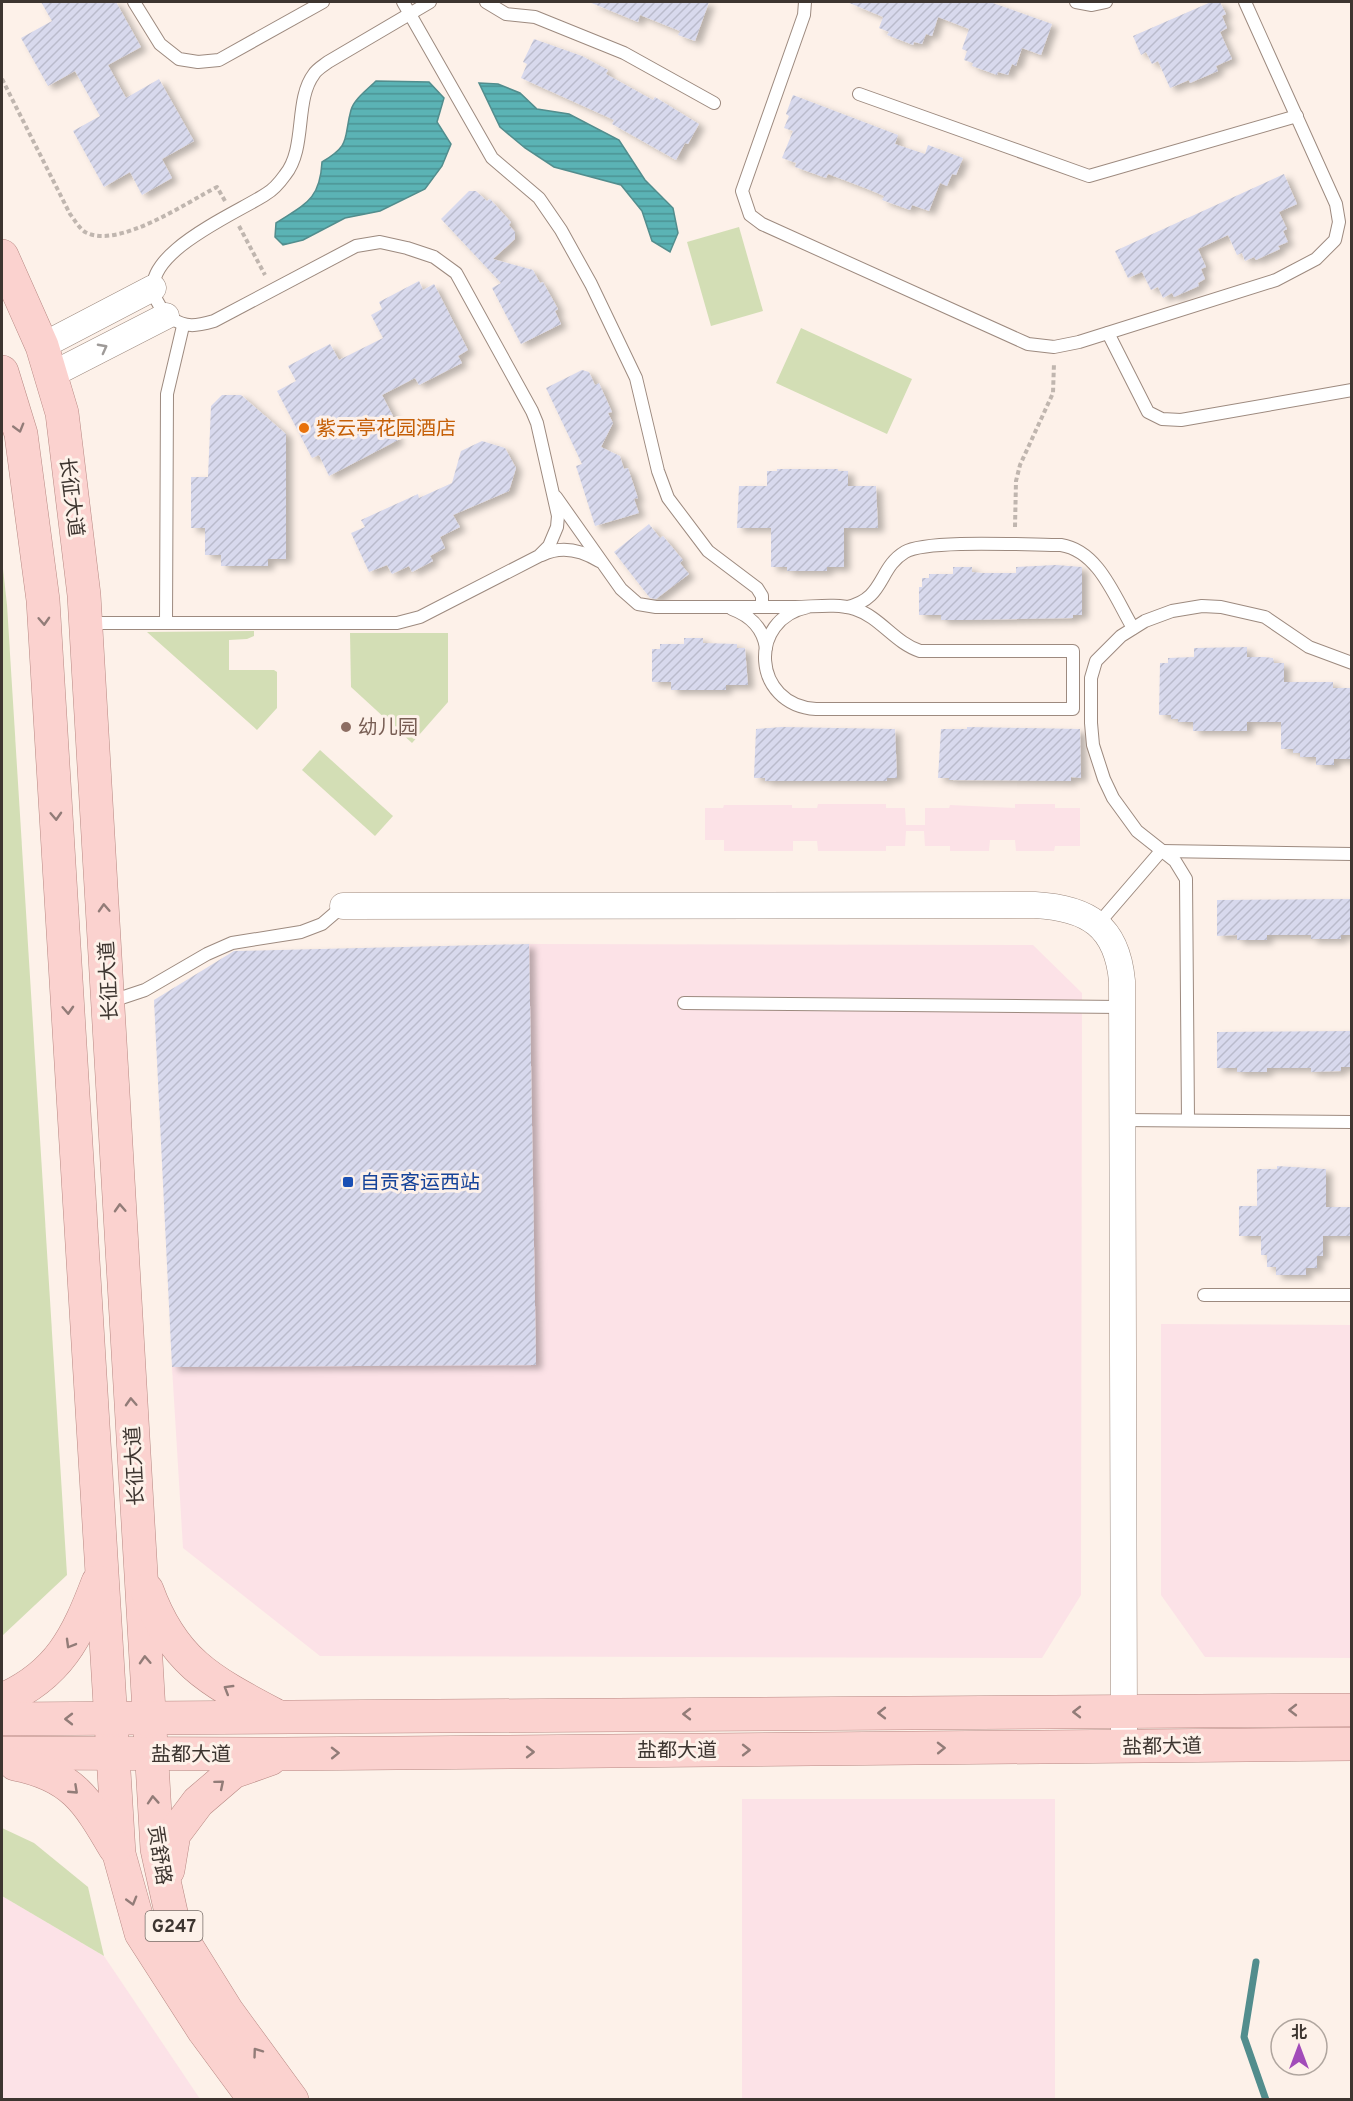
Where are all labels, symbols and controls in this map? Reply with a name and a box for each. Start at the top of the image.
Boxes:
one-way arrow [96,344,107,356]
place label: 紫云亭花园酒店 [316,417,456,443]
marker: 紫云亭花园酒店 [297,421,311,435]
one-way arrow [12,422,24,433]
street label: 长征大道 [52,456,88,539]
one-way arrow [38,617,51,626]
place label: 幼儿园 [358,716,418,742]
marker: 幼儿园 [339,720,353,734]
one-way arrow [49,811,62,820]
one-way arrow [98,904,111,913]
street label: 长征大道 [95,940,125,1022]
one-way arrow [61,1006,74,1015]
place label: 自贡客运西站 [360,1171,480,1197]
marker: 自贡客运西站 [341,1175,355,1189]
one-way arrow [114,1203,127,1212]
one-way arrow [124,1398,137,1407]
street label: 长征大道 [121,1425,151,1507]
one-way arrow [66,1638,77,1648]
one-way arrow [138,1655,151,1664]
one-way arrow [224,1685,234,1697]
one-way arrow [1289,1704,1298,1716]
one-way arrow [1073,1706,1082,1718]
one-way arrow [878,1707,887,1719]
one-way arrow [683,1708,692,1721]
one-way arrow [64,1713,73,1725]
street label: 盐都大道 [1122,1734,1202,1762]
street label: 盐都大道 [637,1739,717,1765]
one-way arrow [936,1742,945,1754]
street label: 盐都大道 [151,1743,231,1769]
one-way arrow [741,1744,750,1756]
one-way arrow [525,1746,534,1758]
one-way arrow [330,1747,339,1759]
one-way arrow [213,1780,224,1791]
one-way arrow [67,1783,77,1794]
one-way arrow [147,1796,160,1805]
street label: 贡舒路 [140,1824,176,1887]
one-way arrow [125,1896,137,1906]
road number: G247 [146,1911,202,1941]
north arrow [1269,2017,1329,2077]
text: 北 [1291,2024,1307,2044]
one-way arrow [253,2048,264,2059]

